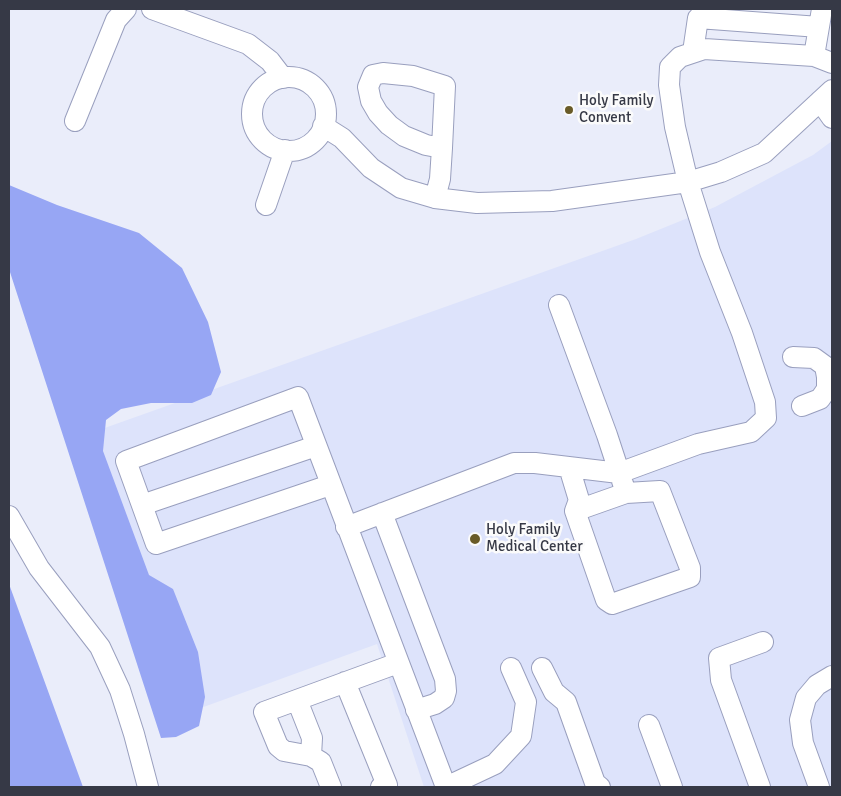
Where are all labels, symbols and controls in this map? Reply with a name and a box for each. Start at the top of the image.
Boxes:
place label: Holy Family Convent [579,92,654,127]
marker: Holy Family Convent [563,104,575,116]
place label: Holy Family Medical Center [486,521,583,556]
marker: Holy Family Medical Center [468,532,482,546]

